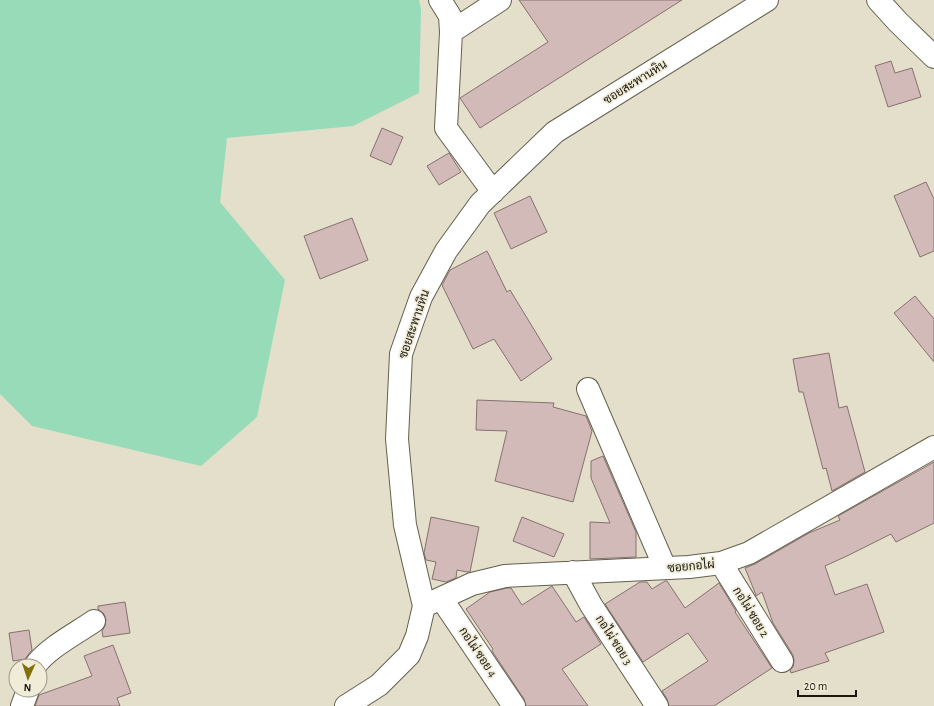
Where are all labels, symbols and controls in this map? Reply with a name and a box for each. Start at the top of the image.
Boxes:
street label: ซอยสะพานหิน [601,58,669,106]
street label: ซอยสะพานหิน [397,288,432,360]
street label: ซอยกอไผ่ [667,556,715,574]
street label: กอไผ่ ซอย 2 [731,584,773,640]
street label: กอไผ่ ซอย 3 [594,612,636,667]
street label: กอไผ่ ซอย 4 [457,624,501,679]
north arrow [8,658,48,698]
scale bar [798,672,856,698]
text: 20 m [804,680,827,692]
text: N [23,682,32,693]

